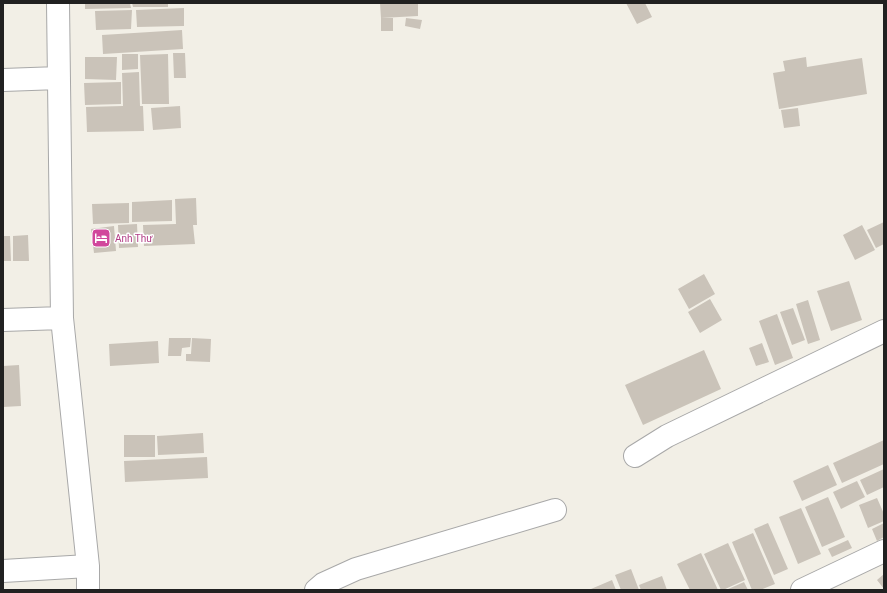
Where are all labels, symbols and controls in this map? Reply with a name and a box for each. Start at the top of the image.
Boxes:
hotel icon: Anh Thư [90,227,112,249]
place label: Anh Thư [115,233,153,244]

